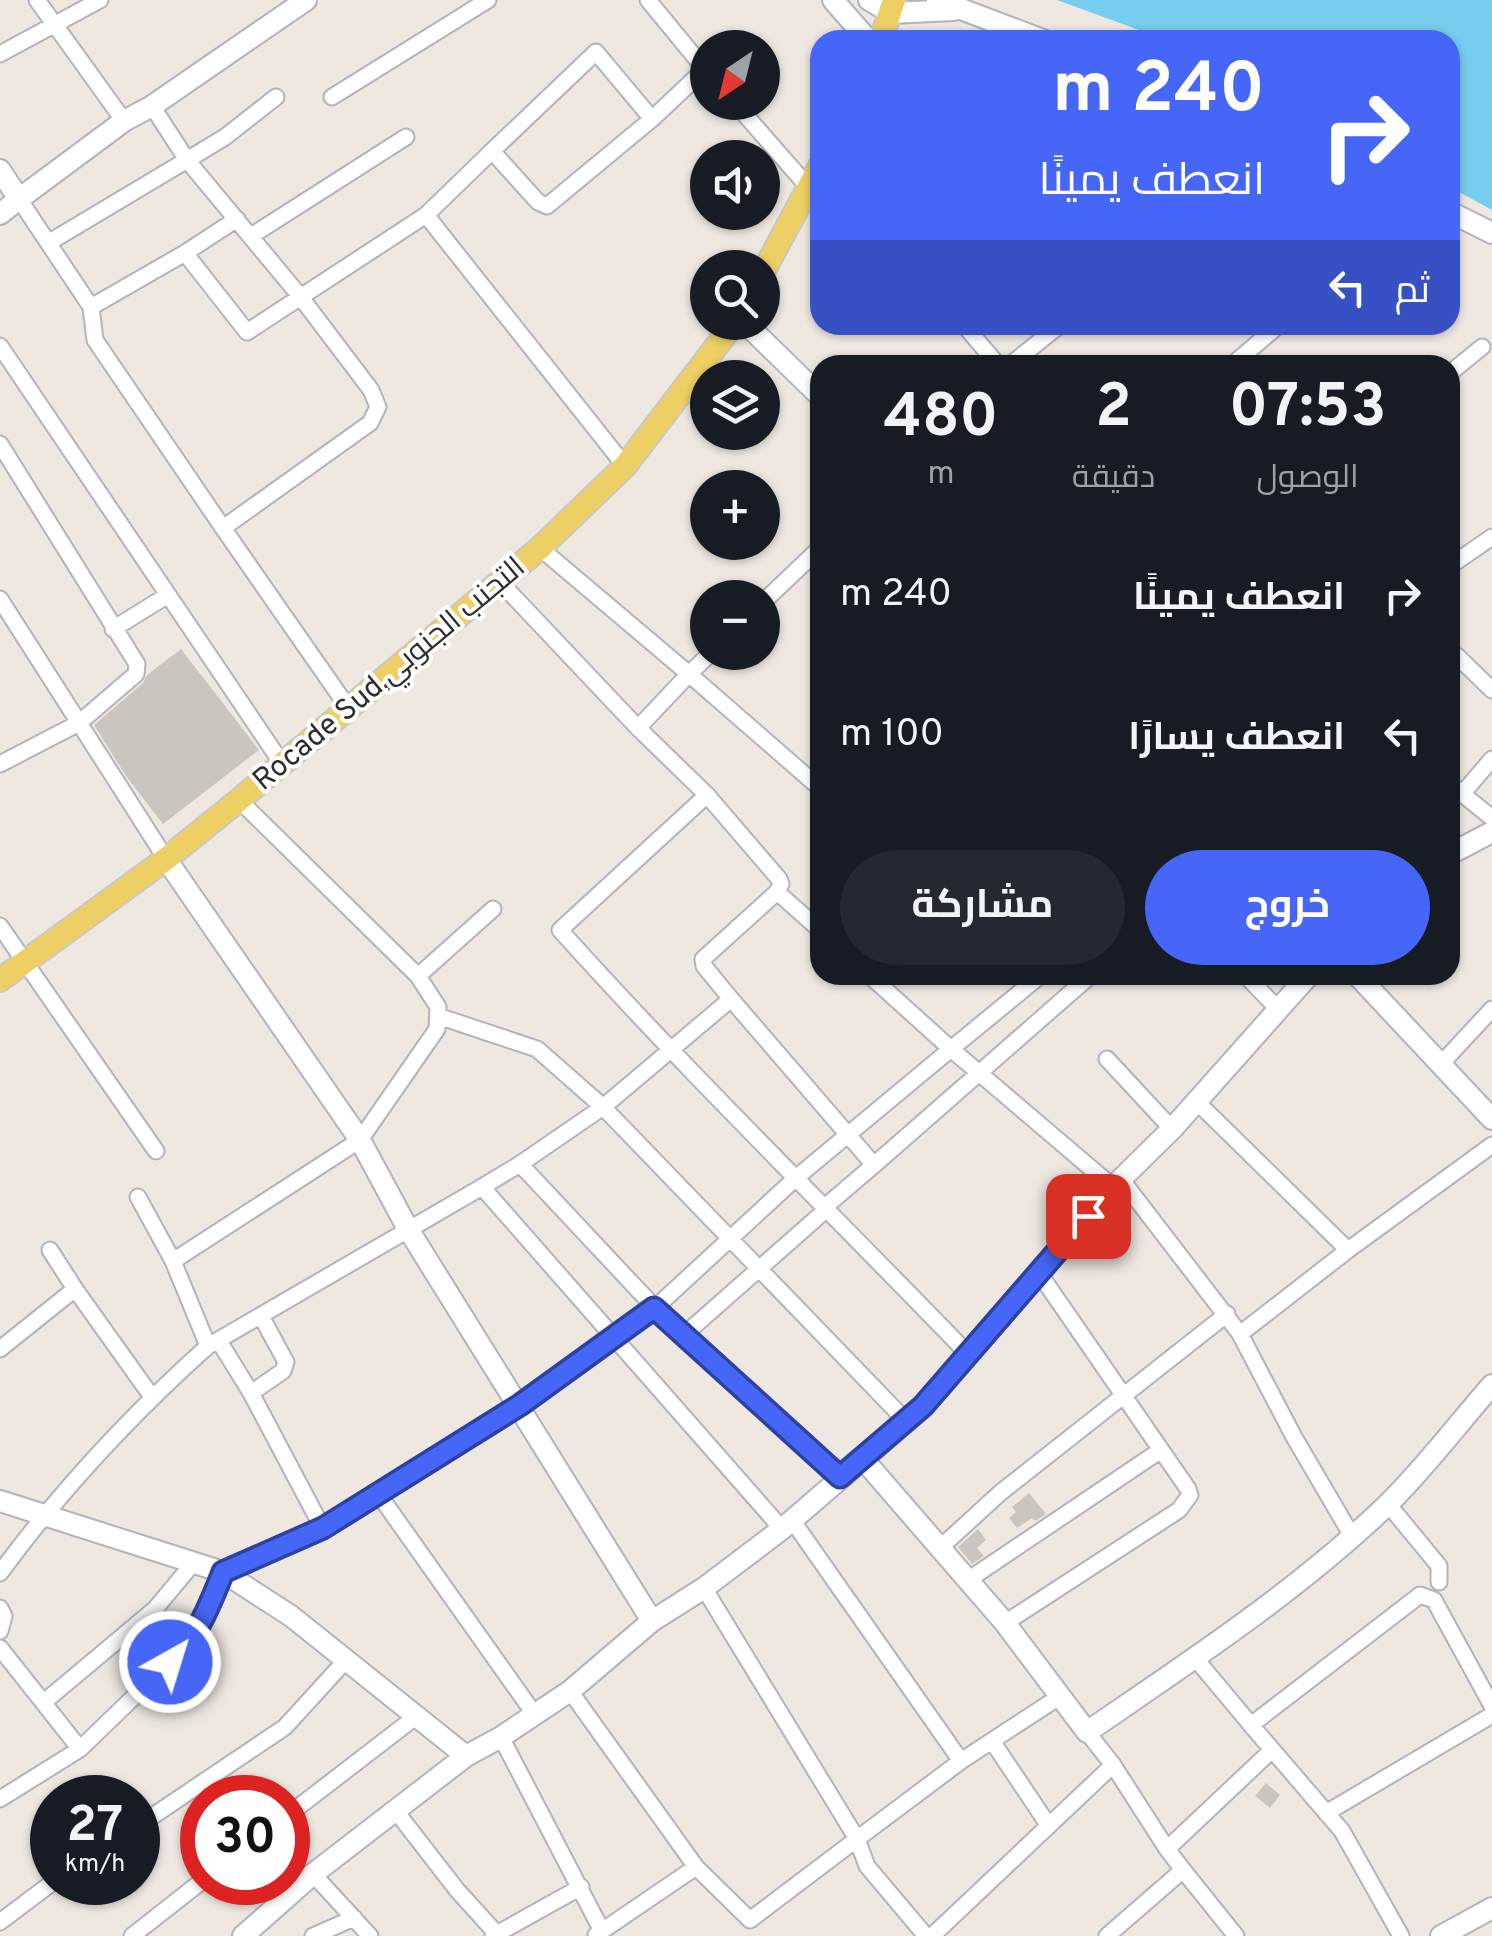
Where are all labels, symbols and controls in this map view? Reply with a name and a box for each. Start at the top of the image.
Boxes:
north arrow [690,30,780,120]
map controls [690,30,780,670]
text: 240 m [1052,48,1265,137]
icon: right [1300,70,1430,200]
button: sound [690,140,780,230]
text: انعطف يمينًا [1038,154,1265,211]
button: search [690,250,780,340]
icon: left [1320,260,1375,315]
text: ثم [1395,268,1430,317]
button: layers [690,360,780,450]
text: 2 [1095,372,1132,448]
text: 07:53 [1229,372,1386,448]
text: 480 [884,382,998,458]
text: m [927,455,955,495]
text: دقيقة [1072,459,1155,499]
text: الوصول [1257,459,1359,499]
button: + [690,470,780,560]
street label: Rocade Sud,التجنب الجنوبي [246,550,535,801]
icon: right [1375,568,1430,623]
text: 240 m [840,571,952,620]
text: انعطف يمينًا [1133,575,1345,624]
button: − [690,580,780,670]
icon: left [1375,708,1430,763]
text: 100 m [840,711,944,760]
text: انعطف يسارًا [1128,715,1345,764]
button: مشاركة [840,850,1125,965]
button: خروج [1145,850,1430,965]
pin [1046,1174,1131,1259]
icon: arrive [1061,1189,1116,1244]
position arrow [118,1610,222,1714]
speed limit sign: 30 [180,1775,310,1905]
text: 27 [67,1796,123,1859]
text: km/h [65,1849,125,1881]

